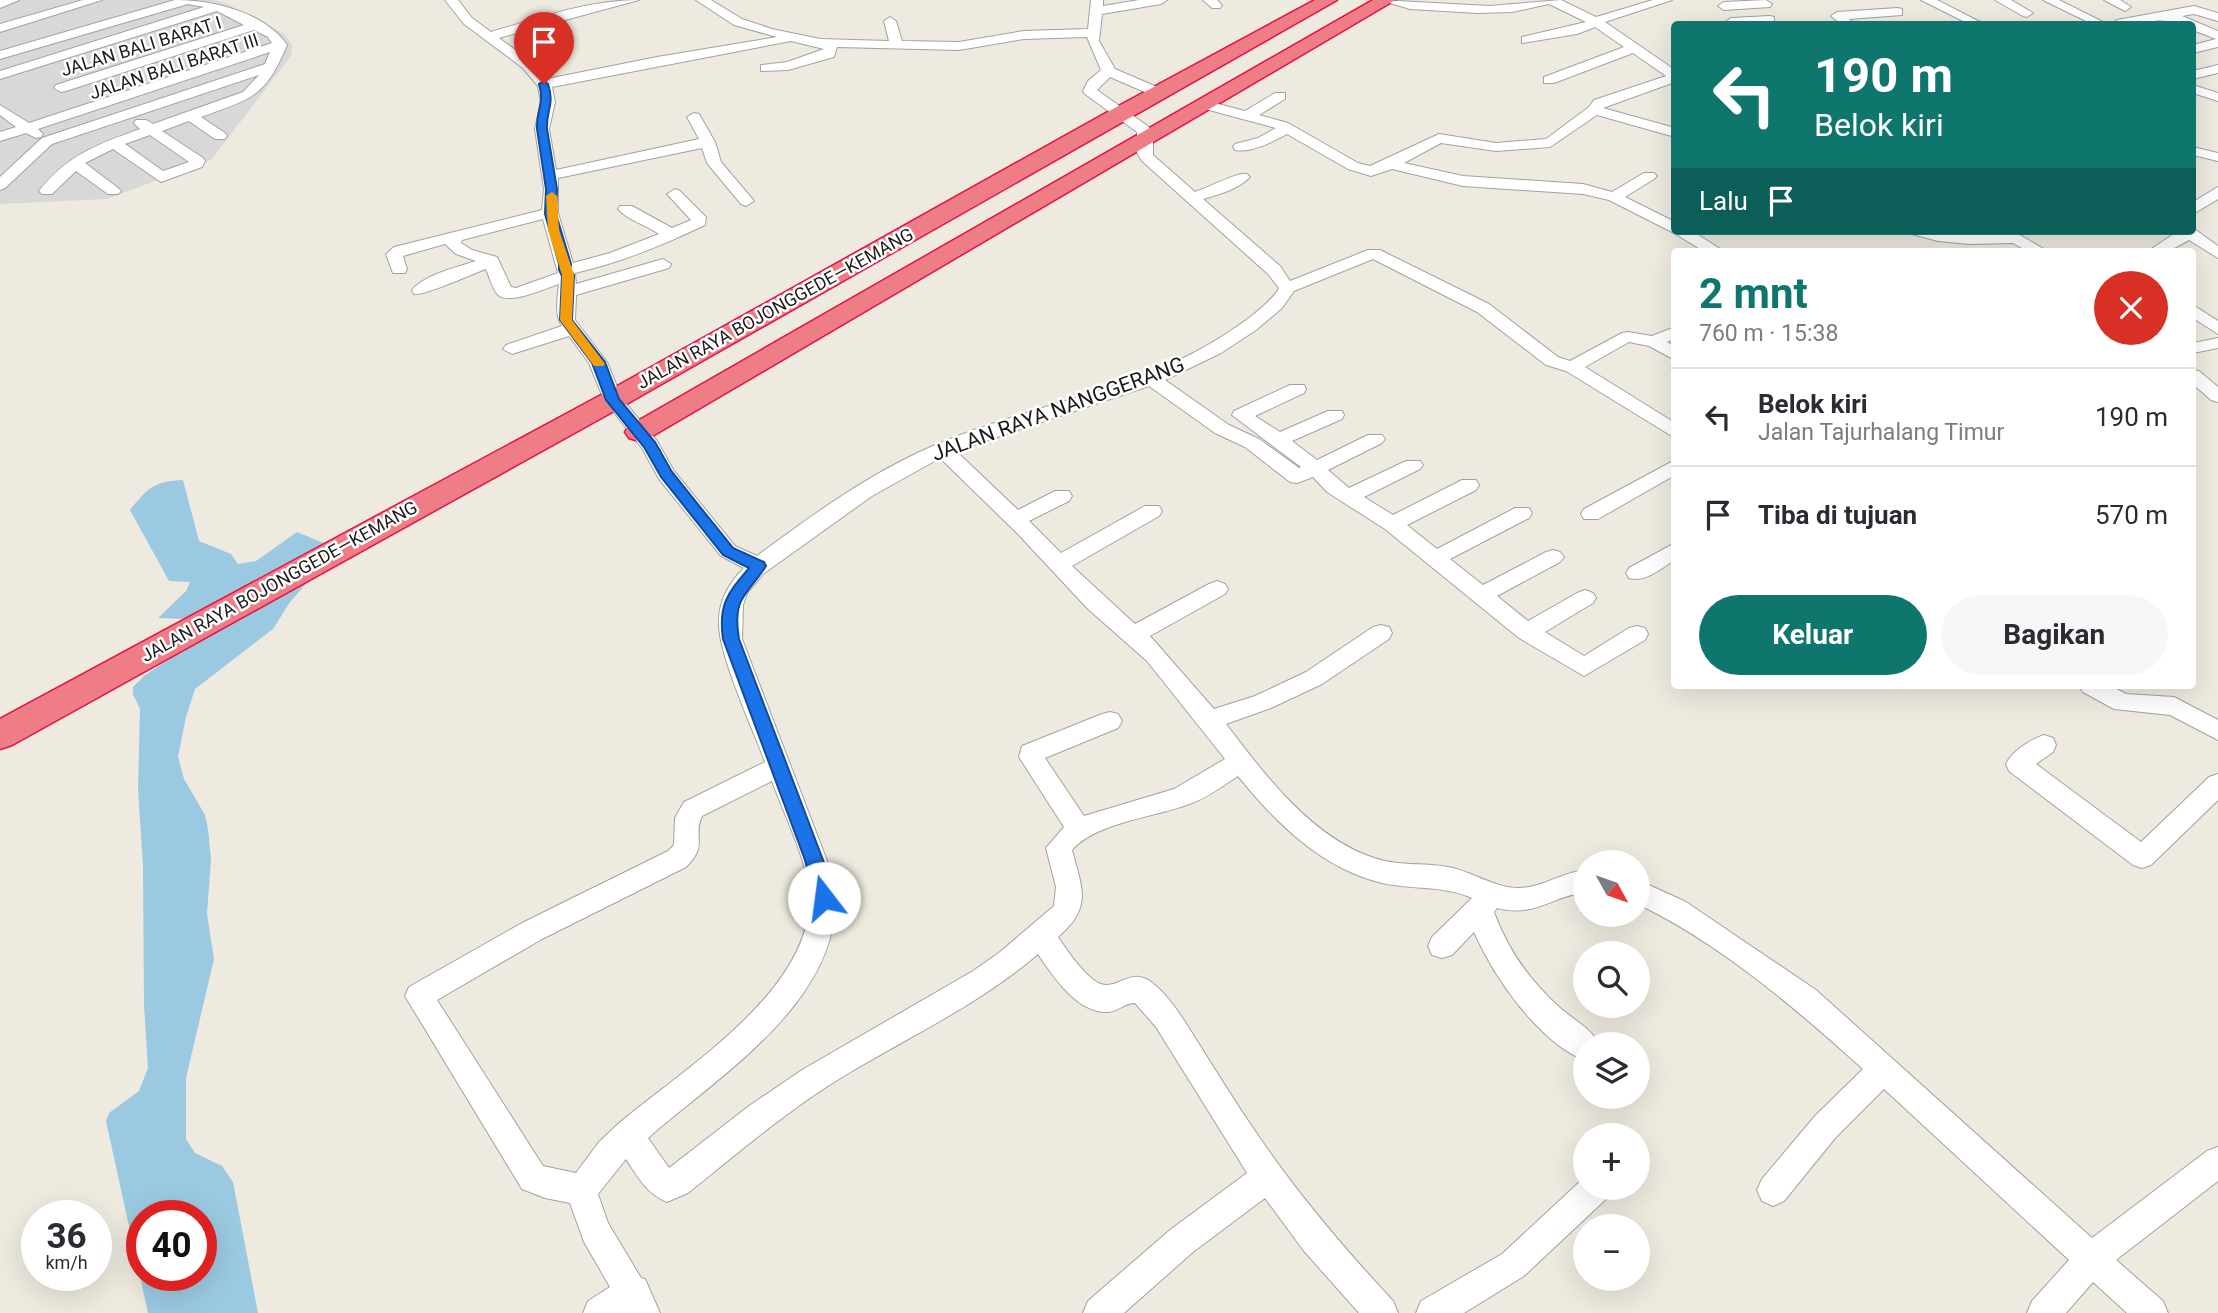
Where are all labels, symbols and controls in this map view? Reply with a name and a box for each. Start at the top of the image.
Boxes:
street label: JALAN BALI BARAT I [58,12,224,80]
pin [514,12.0,574,84]
icon: arrive [525,23,563,61]
street label: JALAN BALI BARAT III [87,29,261,103]
text: 190 m [1814,47,1953,104]
icon: left [1699,49,1790,140]
text: Belok kiri [1814,106,1944,144]
icon: arrive [1762,182,1800,220]
text: Lalu [1699,186,1748,216]
street label: JALAN RAYA BOJONGGEDE—KEMANG [633,223,917,393]
text: 2 mnt [1699,269,1808,318]
button: close [2094,271,2168,345]
text: 760 m · 15:38 [1699,320,1838,347]
street label: JALAN RAYA NANGGERANG [928,352,1188,466]
text: Belok kiri [1758,389,1868,419]
icon: left [1699,398,1737,436]
text: 190 m [2095,402,2168,432]
text: Jalan Tajurhalang Timur [1758,419,2004,446]
street label: JALAN RAYA BOJONGGEDE—KEMANG [137,496,421,666]
icon: arrive [1699,496,1737,534]
text: Tiba di tujuan [1758,500,1917,530]
text: 570 m [2095,500,2168,530]
button: Keluar [1699,595,1927,675]
button: Bagikan [1941,595,2168,675]
north arrow [1573,850,1650,928]
map controls [1573,850,1650,1291]
position arrow [787,861,861,935]
button: search [1573,941,1650,1018]
button: layers [1573,1032,1650,1109]
button: + [1573,1123,1650,1200]
speed limit sign: 40 [126,1200,217,1291]
button: − [1573,1214,1650,1291]
text: 36 [46,1216,87,1257]
text: km/h [45,1252,88,1273]

